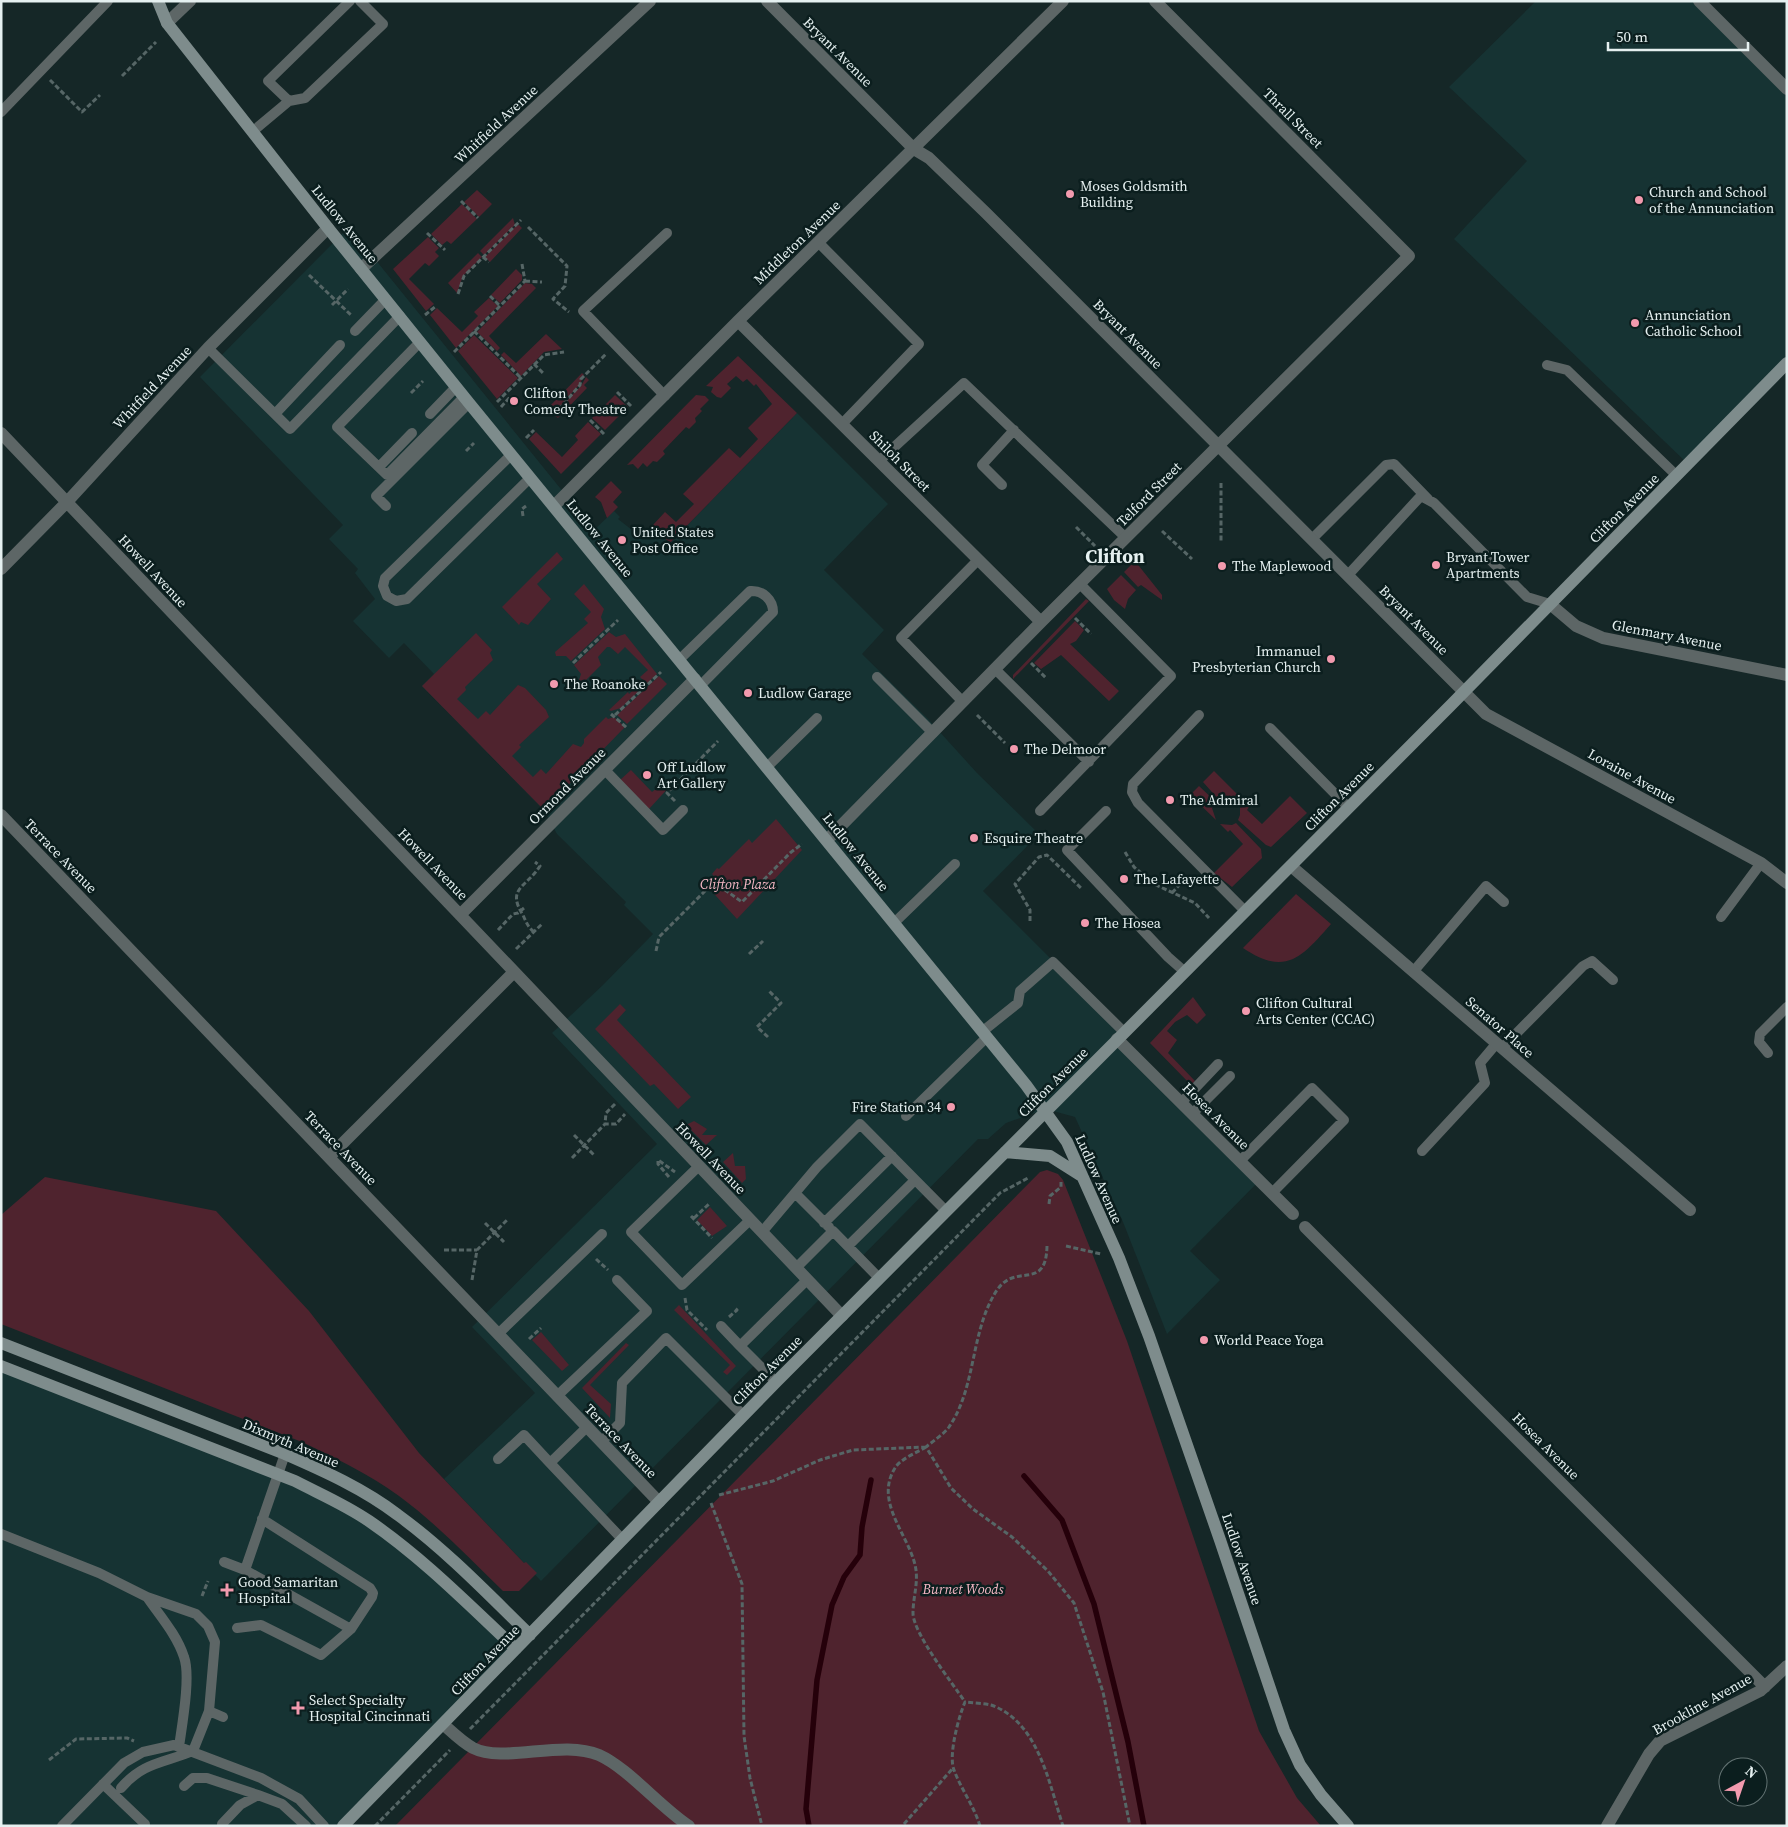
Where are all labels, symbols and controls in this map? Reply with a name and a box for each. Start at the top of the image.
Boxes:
street label: Bryant Avenue [799,13,877,91]
scale bar [1608,20,1748,52]
text: 50 m [1616,26,1648,47]
street label: Whitfield Avenue [450,80,542,168]
street label: Thrall Street [1259,84,1328,153]
place label: Moses Goldsmith Building [1080,176,1188,212]
street label: Ludlow Avenue [307,181,383,267]
place label: Church and School of the Annunciation [1649,182,1775,218]
marker: Moses Goldsmith Building [1064,188,1076,200]
marker: Church and School of the Annunciation [1633,194,1645,206]
street label: Middleton Avenue [749,195,845,289]
street label: Bryant Avenue [1089,295,1167,373]
place label: Annunciation Catholic School [1645,305,1742,341]
marker: Annunciation Catholic School [1629,317,1641,329]
street label: Whitfield Avenue [108,341,196,433]
place label: Clifton Comedy Theatre [524,383,627,419]
marker: Clifton Comedy Theatre [508,395,520,407]
street label: Shiloh Street [865,426,935,496]
street label: Telford Street [1112,457,1186,531]
street label: Clifton Avenue [1585,469,1663,547]
street label: Ludlow Avenue [562,495,638,581]
place label: United States Post Office [632,522,714,558]
street label: Howell Avenue [114,530,192,612]
marker: United States Post Office [616,534,628,546]
district label: Clifton [1085,543,1145,569]
place label: Bryant Tower Apartments [1446,547,1530,583]
place label: The Maplewood [1232,556,1331,576]
marker: Bryant Tower Apartments [1430,559,1442,571]
marker: The Maplewood [1216,560,1228,572]
street label: Bryant Avenue [1375,581,1453,659]
street label: Glenmary Avenue [1610,615,1724,655]
place label: Immanuel Presbyterian Church [1192,641,1321,677]
marker: Immanuel Presbyterian Church [1325,653,1337,665]
place label: The Roanoke [564,674,646,694]
marker: The Roanoke [548,678,560,690]
place label: Ludlow Garage [758,683,851,703]
marker: Ludlow Garage [742,687,754,699]
place label: The Delmoor [1024,739,1106,759]
street label: Ormond Avenue [524,743,610,829]
marker: The Delmoor [1008,743,1020,755]
street label: Loraine Avenue [1584,744,1680,808]
place label: Off Ludlow Art Gallery [657,757,727,793]
street label: Clifton Avenue [1300,757,1378,835]
marker: Off Ludlow Art Gallery [641,769,653,781]
place label: The Admiral [1180,790,1258,810]
marker: The Admiral [1164,794,1176,806]
street label: Ludlow Avenue [818,809,894,895]
street label: Terrace Avenue [20,814,102,898]
street label: Howell Avenue [393,823,473,905]
place label: Esquire Theatre [984,828,1083,848]
marker: Esquire Theatre [968,832,980,844]
place label: The Lafayette [1134,869,1219,889]
marker: The Lafayette [1118,873,1130,885]
park label: Clifton Plaza [700,874,777,894]
place label: The Hosea [1095,913,1162,933]
marker: The Hosea [1079,917,1091,929]
street label: Senator Place [1461,992,1539,1062]
place label: Clifton Cultural Arts Center (CCAC) [1256,993,1375,1029]
marker: Clifton Cultural Arts Center (CCAC) [1240,1005,1252,1017]
street label: Clifton Avenue [1014,1043,1092,1121]
street label: Hosea Avenue [1178,1078,1254,1154]
place label: Fire Station 34 [852,1097,941,1117]
marker: Fire Station 34 [945,1101,957,1113]
street label: Terrace Avenue [300,1106,382,1190]
street label: Howell Avenue [671,1117,751,1199]
street label: Ludlow Avenue [1070,1131,1128,1227]
place label: World Peace Yoga [1214,1330,1324,1350]
street label: Clifton Avenue [728,1331,806,1409]
marker: World Peace Yoga [1198,1334,1210,1346]
street label: Terrace Avenue [580,1399,662,1483]
street label: Hosea Avenue [1508,1408,1584,1484]
street label: Dixmyth Avenue [240,1414,342,1472]
street label: Ludlow Avenue [1217,1510,1267,1608]
place label: Good Samaritan Hospital [238,1572,339,1608]
park label: Burnet Woods [921,1579,1005,1599]
marker: Good Samaritan Hospital [220,1583,234,1597]
street label: Clifton Avenue [446,1620,524,1700]
street label: Brookline Avenue [1649,1668,1755,1740]
place label: Select Specialty Hospital Cincinnati [309,1690,430,1726]
marker: Select Specialty Hospital Cincinnati [291,1701,305,1715]
north arrow [1718,1757,1768,1807]
text: N [1741,1761,1762,1783]

